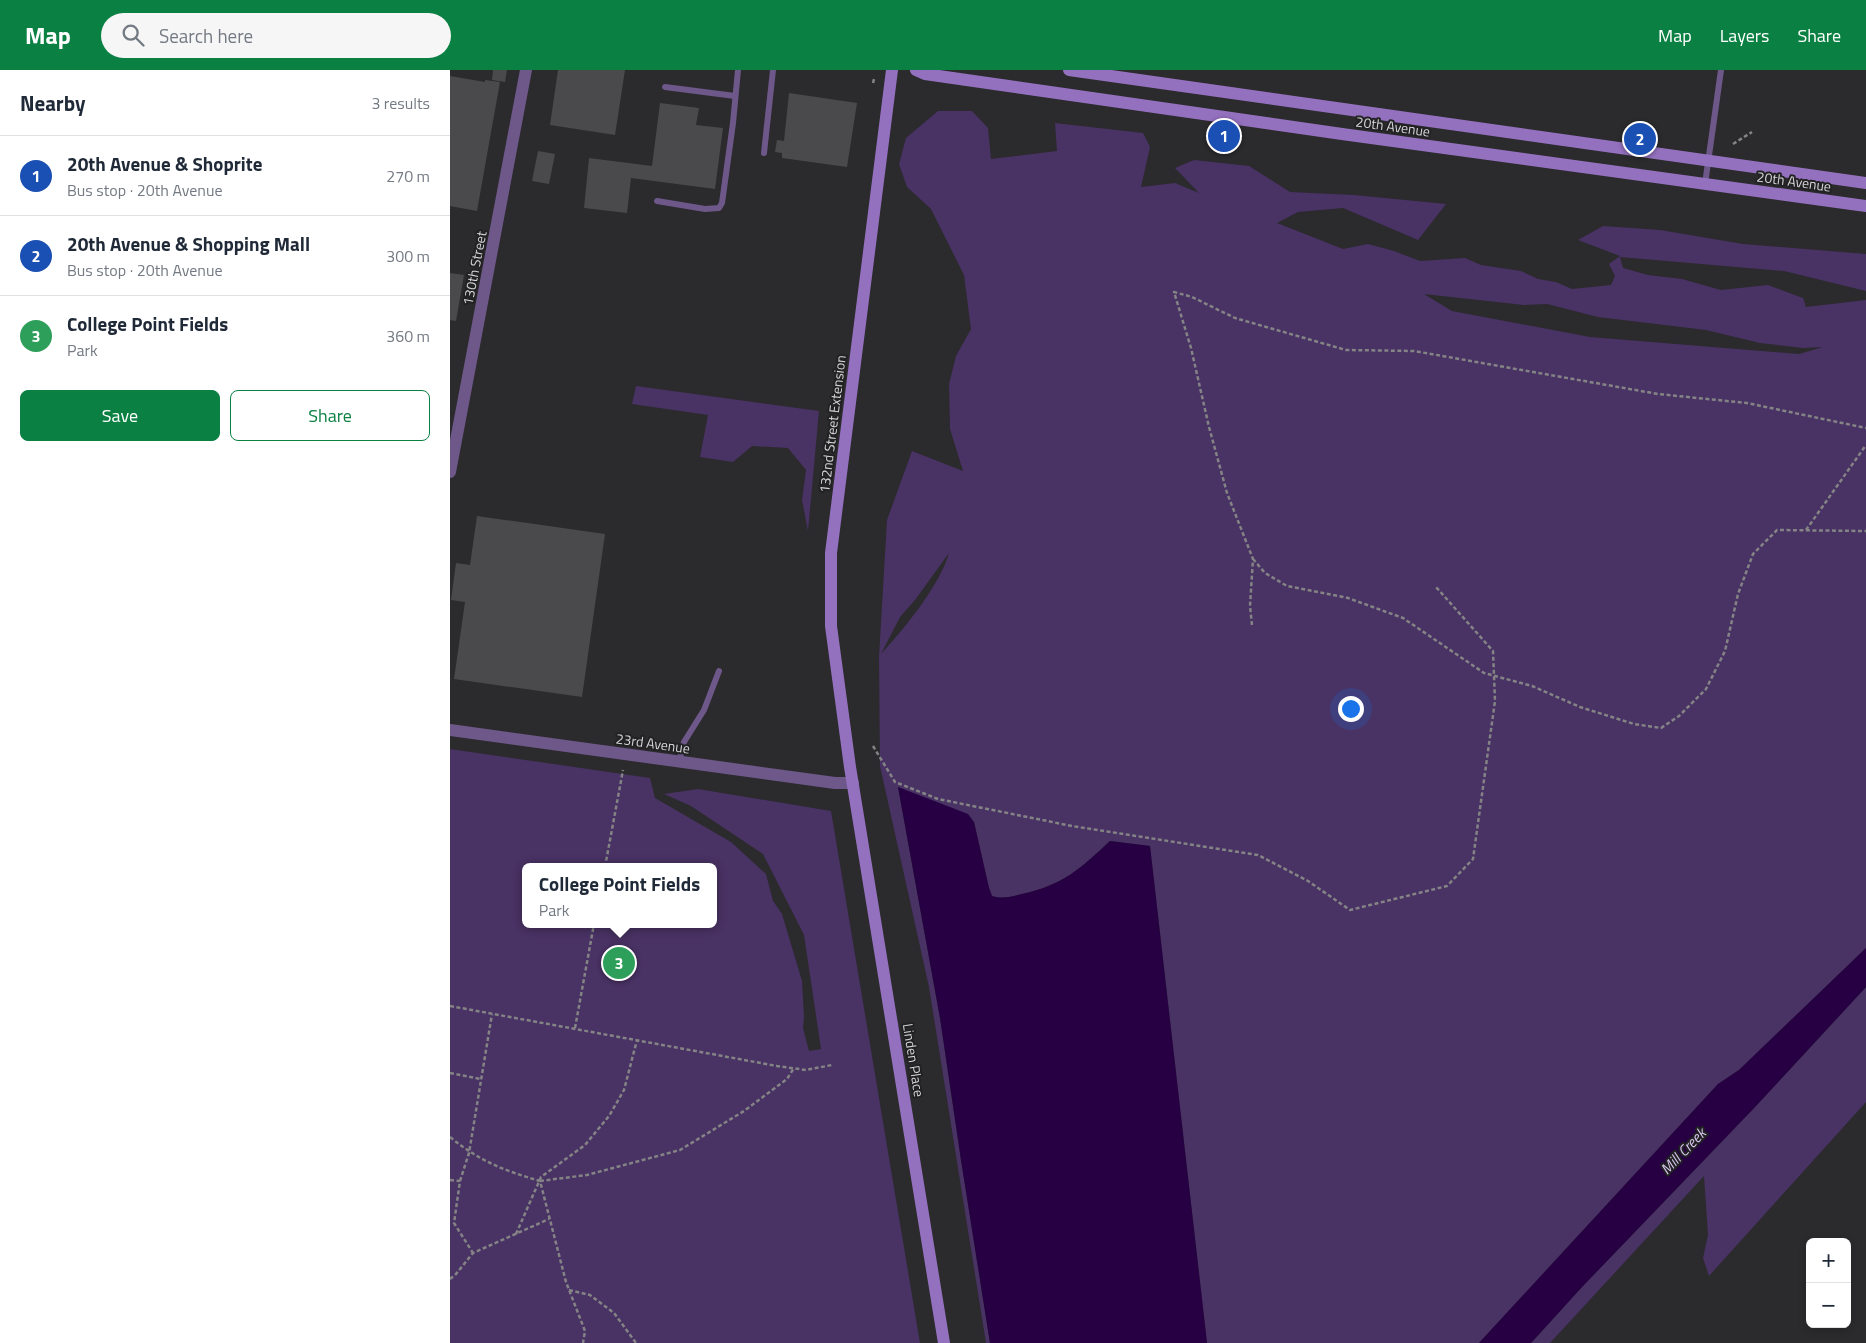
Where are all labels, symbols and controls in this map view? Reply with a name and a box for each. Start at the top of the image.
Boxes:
search box [101,13,451,58]
text: Map [25,17,71,53]
icon: search [119,21,147,49]
text: Search here [159,21,253,50]
text: Map [1658,22,1692,49]
text: Layers [1720,22,1769,49]
text: Share [1797,22,1841,49]
text: Nearby [20,87,85,119]
text: 3 results [371,91,430,115]
street label: 20th Avenue [1354,110,1432,142]
pin: 1 [1208,117,1240,155]
pin: 2 [1624,120,1656,158]
text: 20th Avenue & Shoprite [67,149,262,178]
text: 1 [32,164,40,188]
text: 270 m [386,164,430,188]
street label: 20th Avenue [1755,165,1833,197]
text: Bus stop · 20th Avenue [67,178,222,202]
text: 20th Avenue & Shopping Mall [67,229,310,258]
street label: 130th Street [457,229,491,307]
text: 2 [32,244,40,268]
text: 300 m [386,244,430,268]
text: Bus stop · 20th Avenue [67,258,222,282]
text: College Point Fields [67,309,228,338]
text: 3 [32,324,40,348]
text: 360 m [386,324,430,348]
text: Park [67,338,98,362]
street label: 132nd Street Extension [813,354,851,494]
button: Save [20,390,220,441]
button: Share [230,390,430,441]
your location [1338,696,1364,722]
street label: 23rd Avenue [615,727,691,759]
popup [522,863,717,928]
text: College Point Fields [539,869,700,898]
text: Park [539,898,569,922]
pin: 3 [603,944,635,982]
street label: Linden Place [898,1022,930,1098]
water label: Mill Creek [1655,1121,1713,1180]
map controls [1806,1238,1851,1328]
button: + [1806,1238,1851,1283]
button: − [1806,1283,1851,1328]

